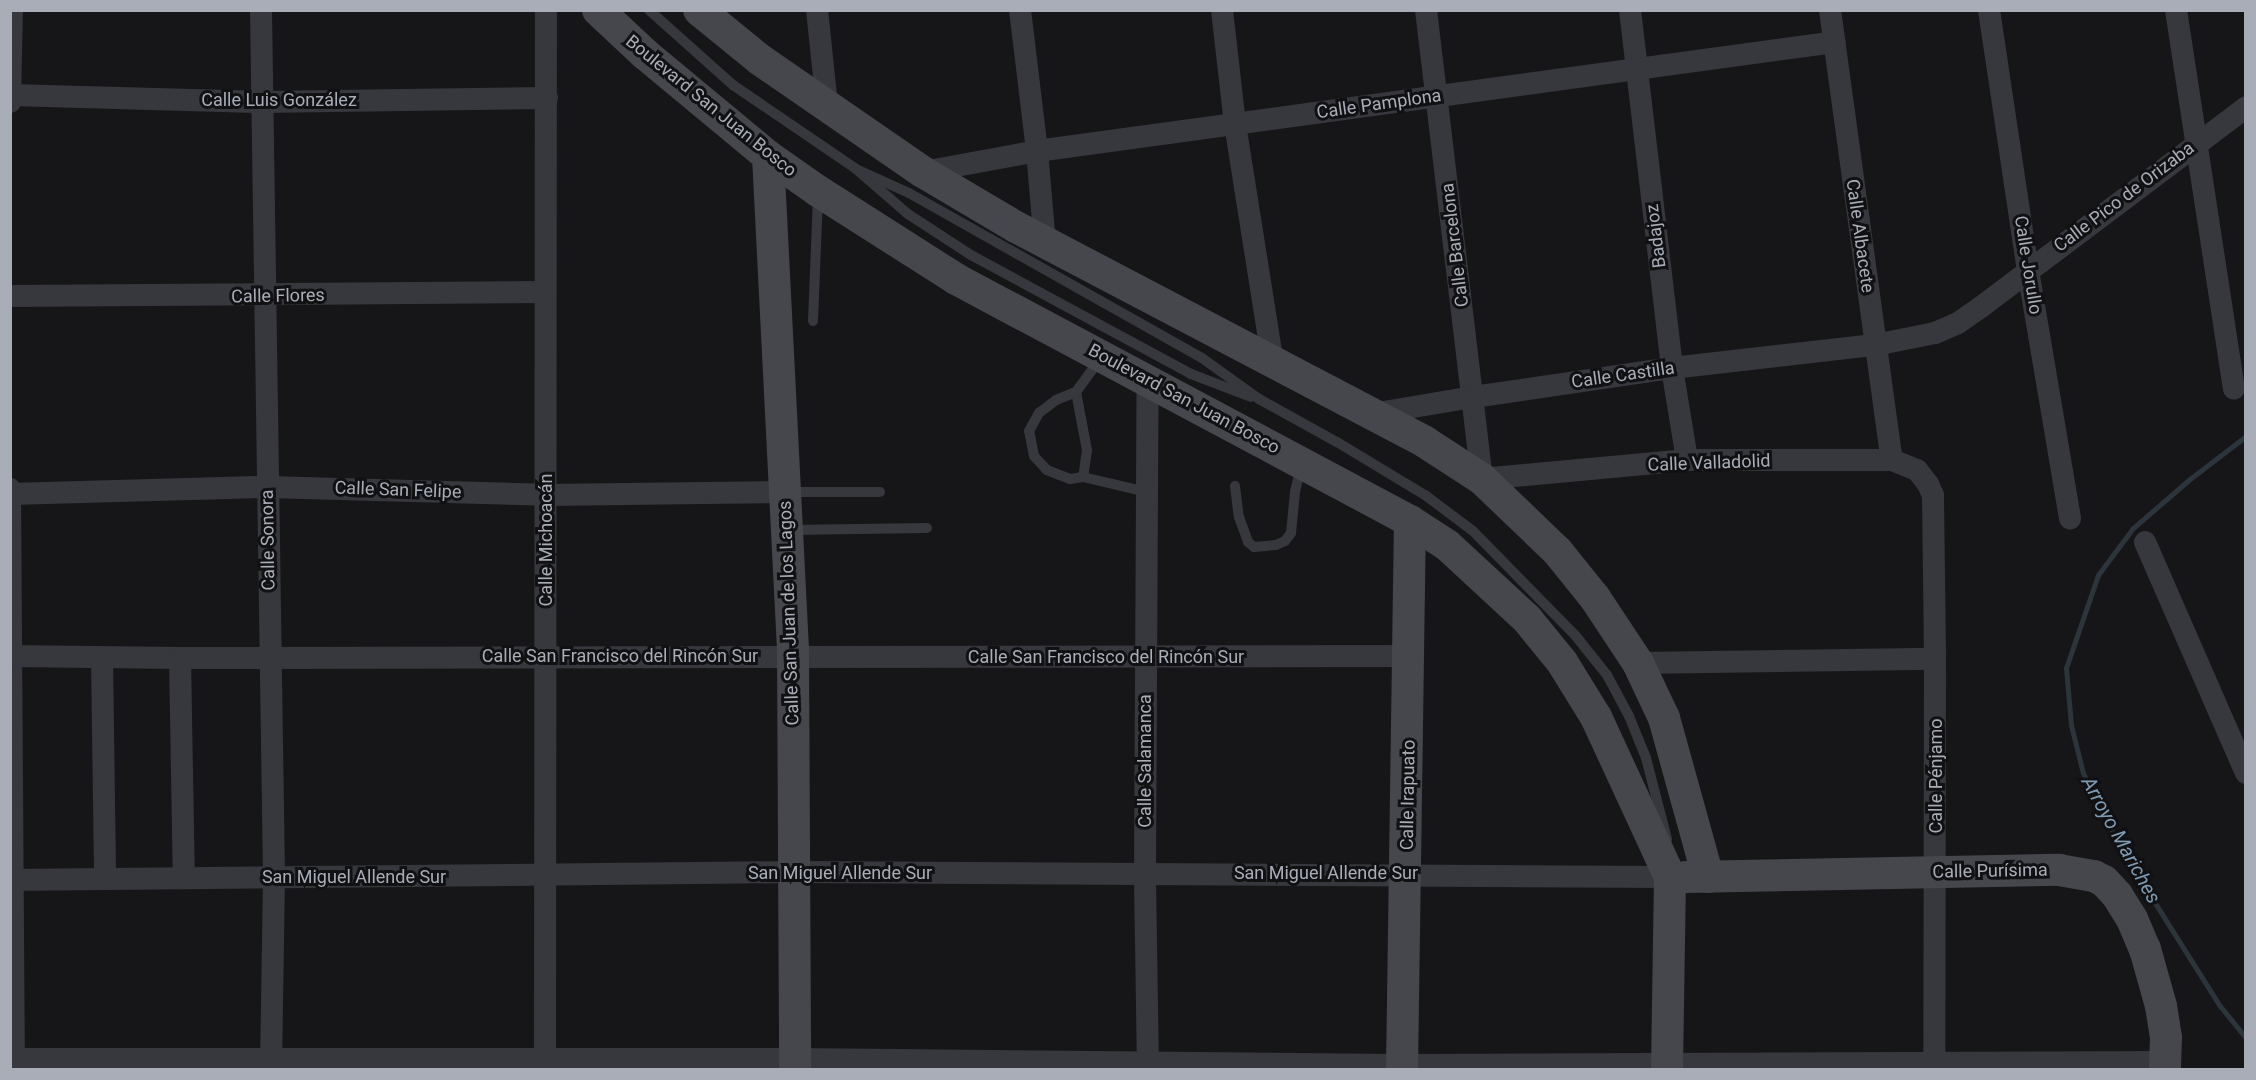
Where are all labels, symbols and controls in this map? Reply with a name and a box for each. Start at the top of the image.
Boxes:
street label: Boulevard San Juan Bosco [621,30,801,182]
street label: Calle Pamplona [1315,85,1443,123]
street label: Calle Luis González [201,89,357,111]
street label: Calle Pico de Orizaba [2050,137,2198,257]
street label: Calle Albacete [1841,178,1879,294]
street label: Calle Barcelona [1437,182,1473,308]
street label: Badajoz [1641,203,1671,269]
street label: Calle Jorullo [2010,214,2046,316]
street label: Calle Flores [231,284,325,308]
street label: Boulevard San Juan Bosco [1085,339,1283,459]
street label: Calle Castilla [1570,357,1676,393]
street label: Calle Valladolid [1647,450,1771,476]
street label: Calle Michoacán [535,474,557,606]
street label: Calle San Felipe [334,477,462,503]
street label: Calle Sonora [256,489,280,591]
street label: Calle San Juan de los Lagos [774,500,804,726]
street label: Calle San Francisco del Rincón Sur [482,645,758,667]
street label: Calle San Francisco del Rincón Sur [968,646,1244,668]
street label: Calle Salamanca [1134,694,1156,828]
street label: Calle Pénjamo [1925,718,1947,834]
street label: Calle Irapuato [1396,740,1420,850]
water label: Arroyo Mariches [2076,772,2166,908]
street label: Calle Purísima [1932,859,2048,883]
street label: San Miguel Allende Sur [748,862,932,884]
street label: San Miguel Allende Sur [1234,862,1418,884]
street label: San Miguel Allende Sur [262,866,446,888]

